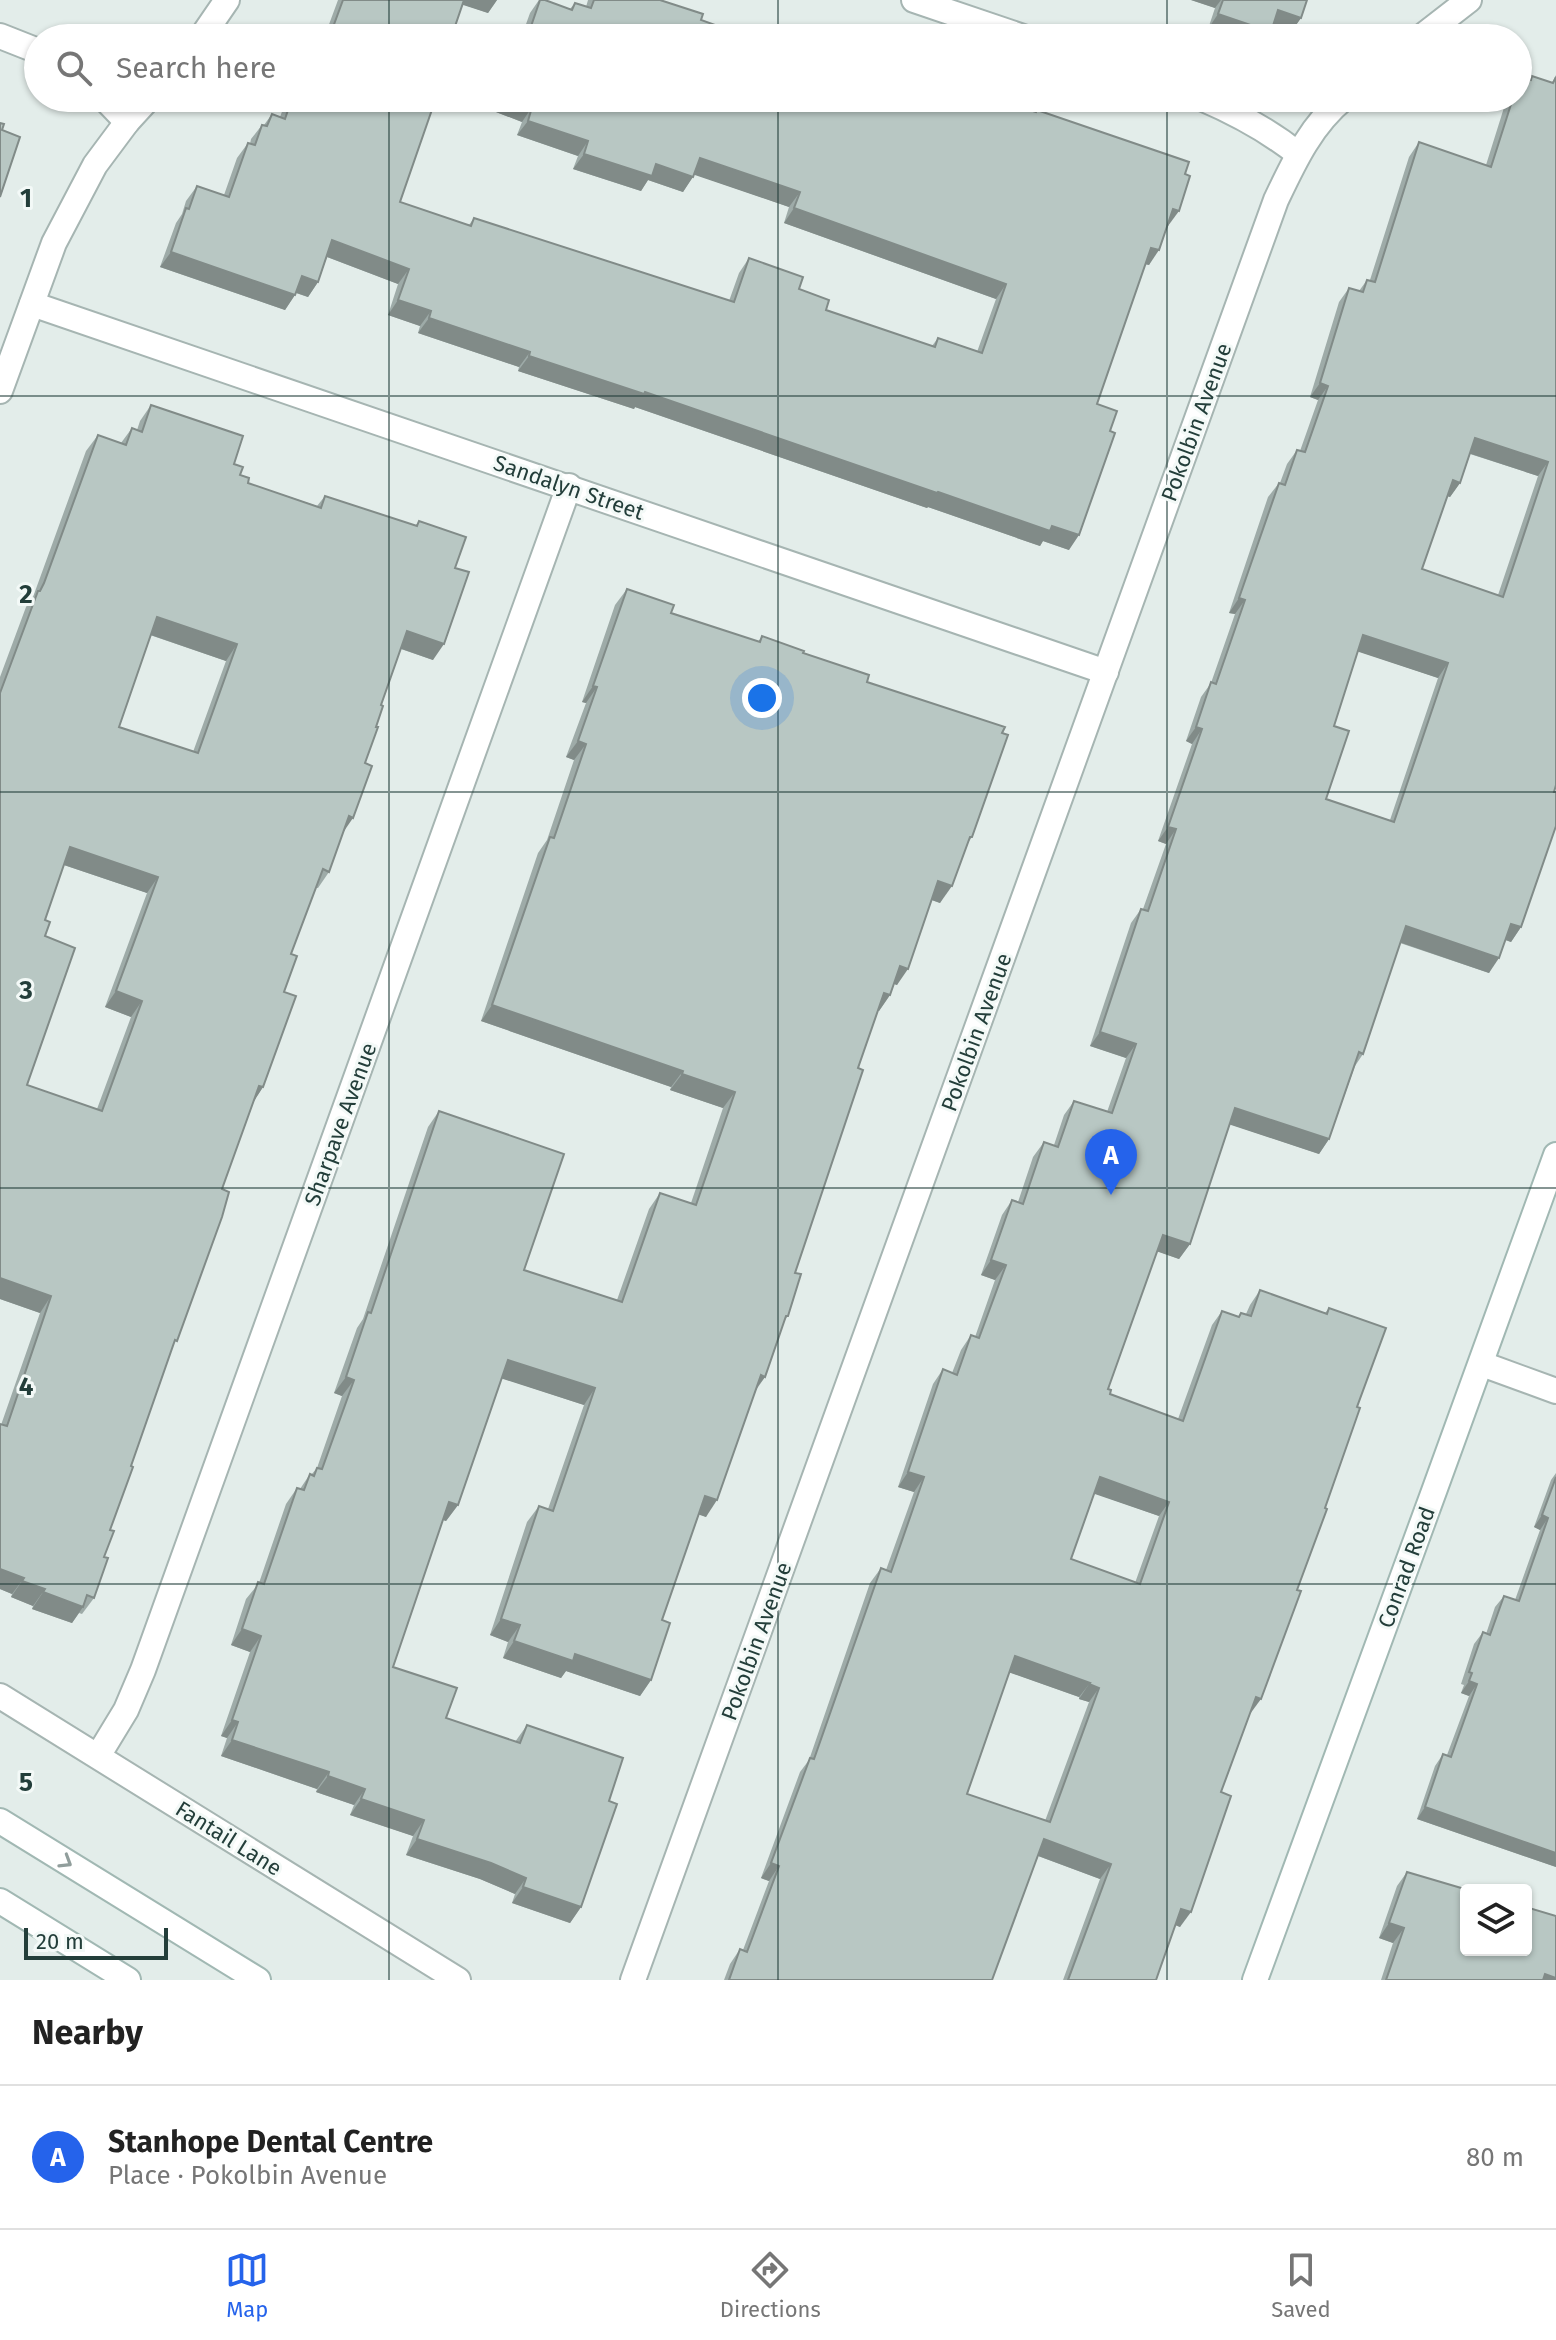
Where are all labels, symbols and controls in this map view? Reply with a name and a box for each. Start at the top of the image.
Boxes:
search box [24,24,1532,112]
icon: search [52,46,96,90]
text: Search here [116,50,276,86]
text: 1 [20,183,32,214]
street label: Pokolbin Avenue [1155,339,1238,505]
street label: Sandalyn Street [490,449,648,526]
text: 2 [19,579,33,610]
your location [742,678,782,718]
street label: Pokolbin Avenue [935,949,1018,1115]
text: 3 [18,975,33,1006]
street label: Sharpave Avenue [298,1039,382,1209]
pin: A [1085,1129,1137,1195]
text: 4 [19,1371,34,1402]
street label: Conrad Road [1372,1503,1441,1631]
street label: Pokolbin Avenue [715,1558,798,1724]
text: 5 [19,1767,33,1798]
street label: Fantail Lane [171,1795,287,1882]
one-way arrow [57,1853,72,1868]
map controls [1460,1884,1532,1956]
button: layers [1460,1884,1532,1956]
scale bar [24,1924,168,1960]
text: 20 m [36,1928,84,1955]
text: Nearby [32,2012,143,2053]
text: Stanhope Dental Centre [108,2124,433,2160]
text: A [50,2142,66,2173]
text: 80 m [1466,2142,1524,2173]
text: Place · Pokolbin Avenue [108,2160,387,2191]
tab: Map [225,2248,269,2323]
tab: Directions [720,2248,821,2323]
tab: Saved [1271,2248,1331,2323]

